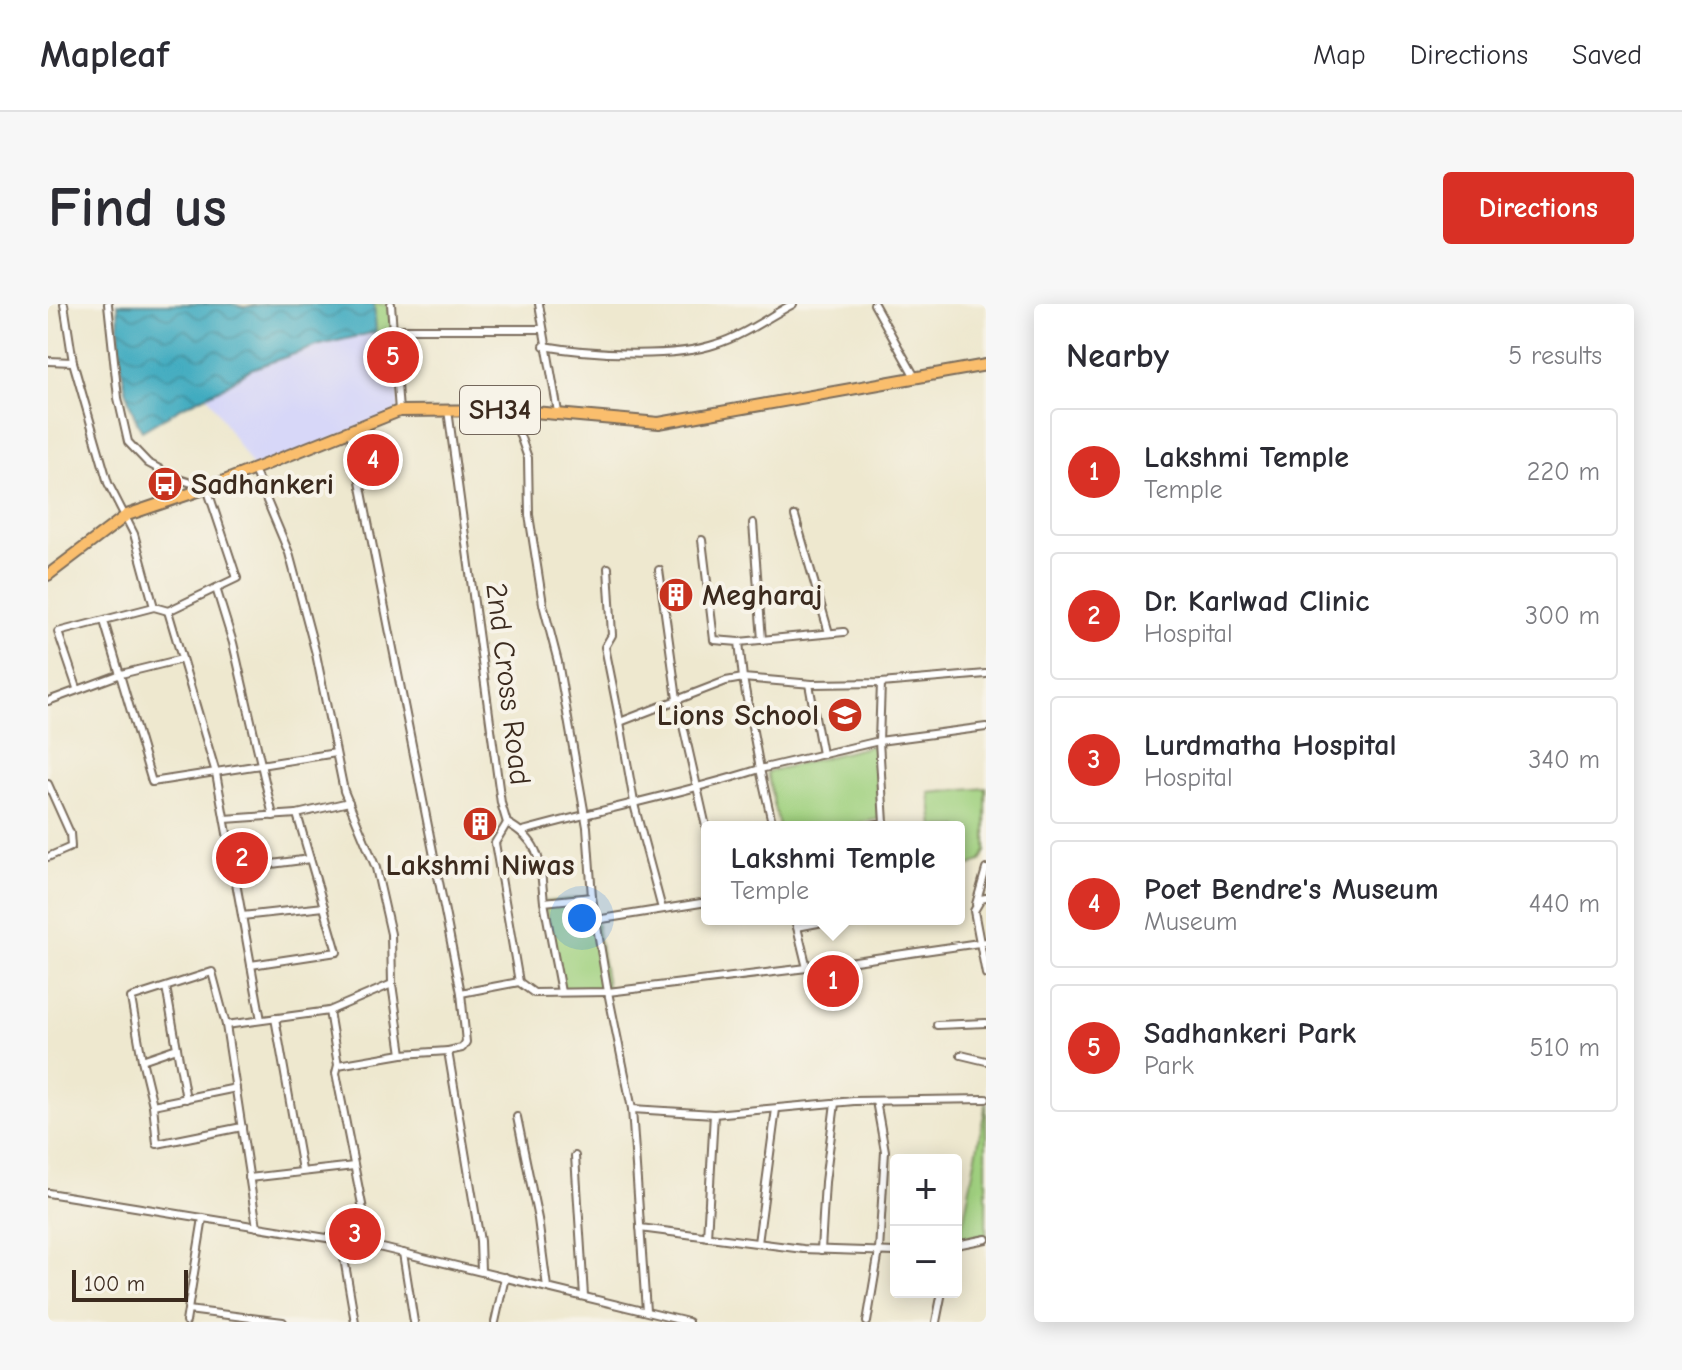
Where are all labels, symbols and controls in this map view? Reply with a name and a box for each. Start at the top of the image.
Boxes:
text: Mapleaf [40,33,169,77]
text: Map [1313,39,1366,71]
text: Directions [1410,39,1528,71]
text: Saved [1572,39,1642,71]
button: Directions [1443,172,1634,244]
text: Find us [48,176,227,240]
pin: 5 [367,327,419,387]
text: Nearby [1066,336,1169,376]
text: 5 results [1508,341,1602,371]
road number: SH34 [460,386,540,434]
pin: 4 [347,430,399,490]
text: Lakshmi Temple [1144,440,1349,475]
text: 1 [1089,457,1099,487]
text: 220 m [1527,457,1600,487]
bus stop icon: Sadhankeri [146,465,184,503]
place label: Sadhankeri [191,467,334,502]
text: Temple [1144,475,1223,505]
building icon: Megharaj [657,576,695,614]
place label: Megharaj [702,578,823,613]
street label: 2nd Cross Road [478,581,538,787]
text: Dr. Karlwad Clinic [1144,584,1369,619]
text: 2 [1088,601,1100,631]
text: 300 m [1525,601,1600,631]
text: Hospital [1144,619,1233,649]
school or university icon: Lions School [826,696,864,734]
place label: Lions School [657,698,819,733]
text: Lurdmatha Hospital [1144,728,1397,763]
text: 3 [1088,745,1100,775]
text: 340 m [1528,745,1600,775]
text: Hospital [1144,763,1233,793]
building icon: Lakshmi Niwas [461,805,499,843]
popup [701,821,965,925]
pin: 2 [216,828,268,888]
text: Lakshmi Temple [730,841,936,876]
place label: Lakshmi Niwas [385,848,575,883]
text: Poet Bendre's Museum [1144,872,1439,907]
text: Temple [730,876,809,906]
text: 4 [1088,889,1100,919]
text: 440 m [1529,889,1600,919]
your location [562,898,602,938]
text: Museum [1144,907,1238,937]
pin: 1 [807,951,859,1011]
text: Sadhankeri Park [1144,1016,1356,1051]
text: 5 [1087,1033,1101,1063]
text: 510 m [1530,1033,1600,1063]
text: Park [1144,1051,1194,1081]
map controls [890,1154,962,1298]
button: + [890,1154,962,1226]
pin: 3 [329,1204,381,1264]
button: − [890,1226,962,1298]
scale bar [72,1266,188,1302]
text: 100 m [84,1271,145,1297]

